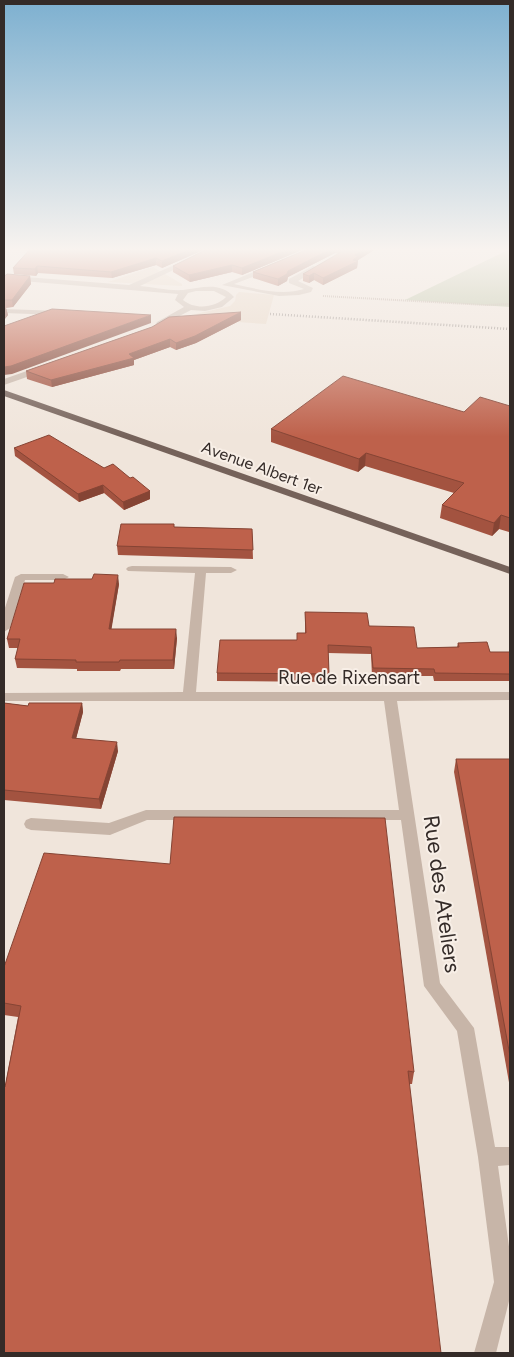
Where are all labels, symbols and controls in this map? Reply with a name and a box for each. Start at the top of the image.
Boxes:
street label: Avenue Albert 1er [199,437,325,499]
street label: Rue de Rixensart [278,666,420,689]
street label: Rue des Ateliers [418,813,466,975]

